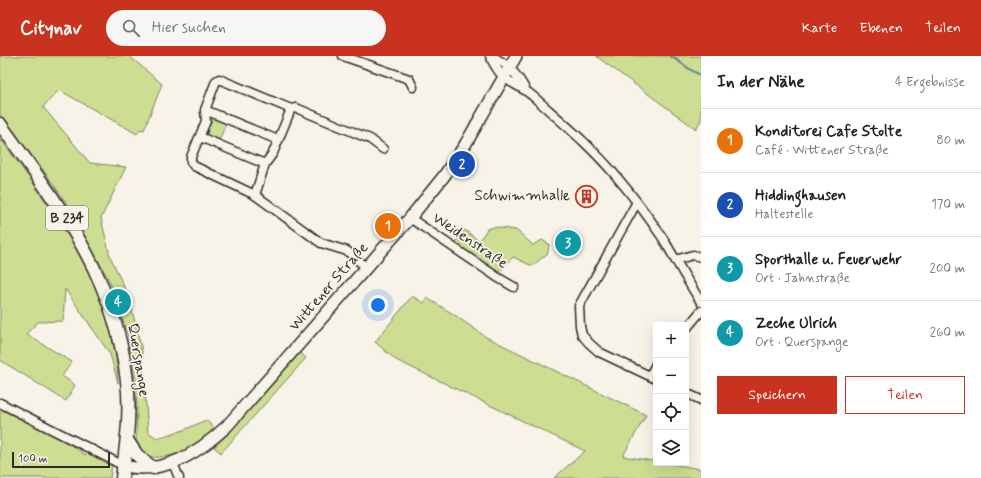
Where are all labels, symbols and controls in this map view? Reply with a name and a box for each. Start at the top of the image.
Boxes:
search box [106,10,386,46]
text: Citynav [20,16,82,41]
icon: search [120,17,142,39]
text: Hier suchen [152,18,226,38]
text: Karte [802,19,837,37]
text: Ebenen [859,19,903,37]
text: Teilen [925,19,961,37]
text: In der Nähe [717,71,805,93]
text: 4 Ergebnisse [895,74,965,91]
text: Konditorei Cafe Stolte [755,122,902,142]
text: 1 [727,132,733,149]
text: 80 m [936,132,965,149]
text: Café · Wittener Straße [755,142,889,159]
pin: 2 [449,149,475,179]
building icon: Schwimmhalle [573,183,599,209]
place label: Schwimmhalle [474,186,570,206]
text: Hiddinghausen [755,186,846,206]
text: 2 [727,196,733,213]
text: 170 m [931,196,965,213]
road number: B 234 [46,206,88,230]
text: Haltestelle [755,206,813,223]
street label: Weidenstraße [428,208,512,274]
pin: 1 [375,211,401,241]
pin: 3 [555,228,581,258]
street label: Wittener Straße [285,239,373,335]
text: Sporthalle u. Feuerwehr [755,250,902,270]
text: 3 [727,260,733,277]
text: 200 m [930,260,965,277]
text: Ort · Jahnstraße [755,270,850,287]
pin: 4 [105,287,131,317]
your location [368,295,388,315]
text: Zeche Ulrich [755,314,837,334]
street label: Querspange [121,322,154,398]
map controls [653,322,689,466]
button: + [653,322,689,358]
text: 4 [726,324,734,341]
text: 260 m [930,324,965,341]
text: Ort · Querspange [755,334,848,351]
button: − [653,358,689,394]
button: Speichern [717,376,837,414]
button: Teilen [845,376,965,414]
button: locate [653,394,689,430]
button: layers [653,430,689,466]
scale bar [12,450,110,469]
text: 100 m [18,452,48,466]

